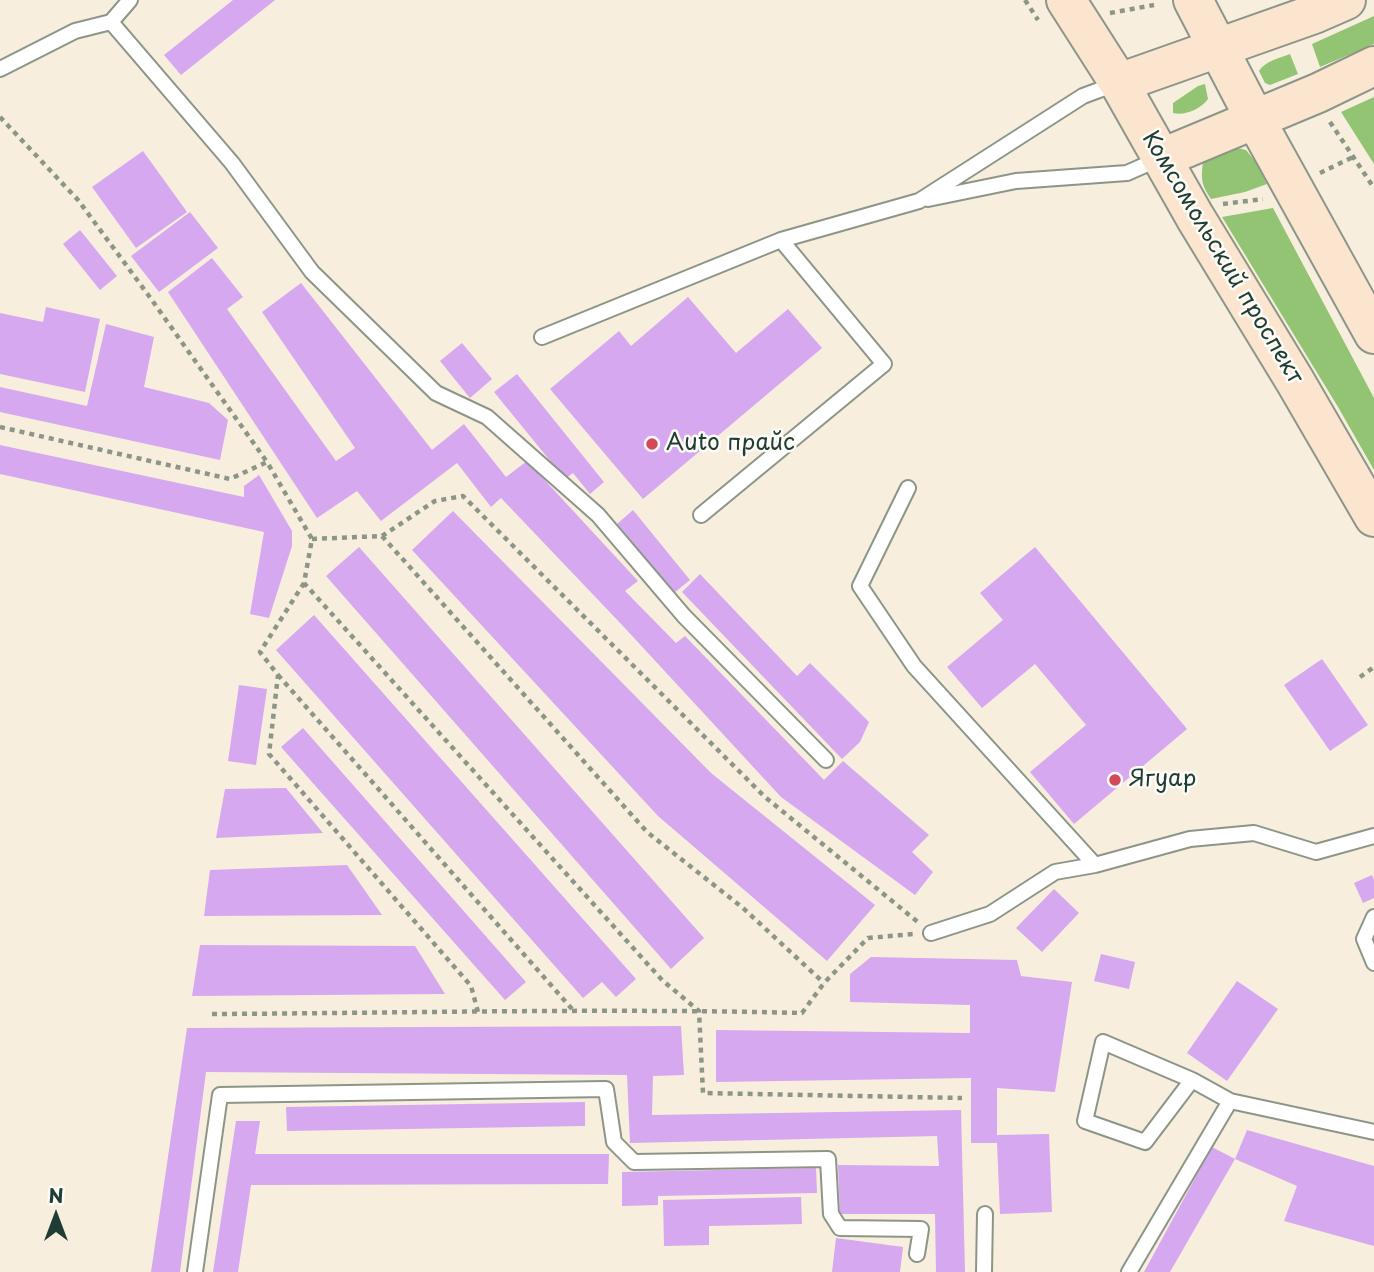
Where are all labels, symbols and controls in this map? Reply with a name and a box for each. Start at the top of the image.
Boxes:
street label: Комсомольский проспект [1135,127,1309,389]
place label: Auto прайс [666,430,795,458]
marker: Auto прайс [644,436,660,452]
place label: Ягуар [1129,766,1196,794]
marker: Ягуар [1107,772,1123,788]
north arrow [21,1181,91,1251]
text: N [48,1181,64,1209]

